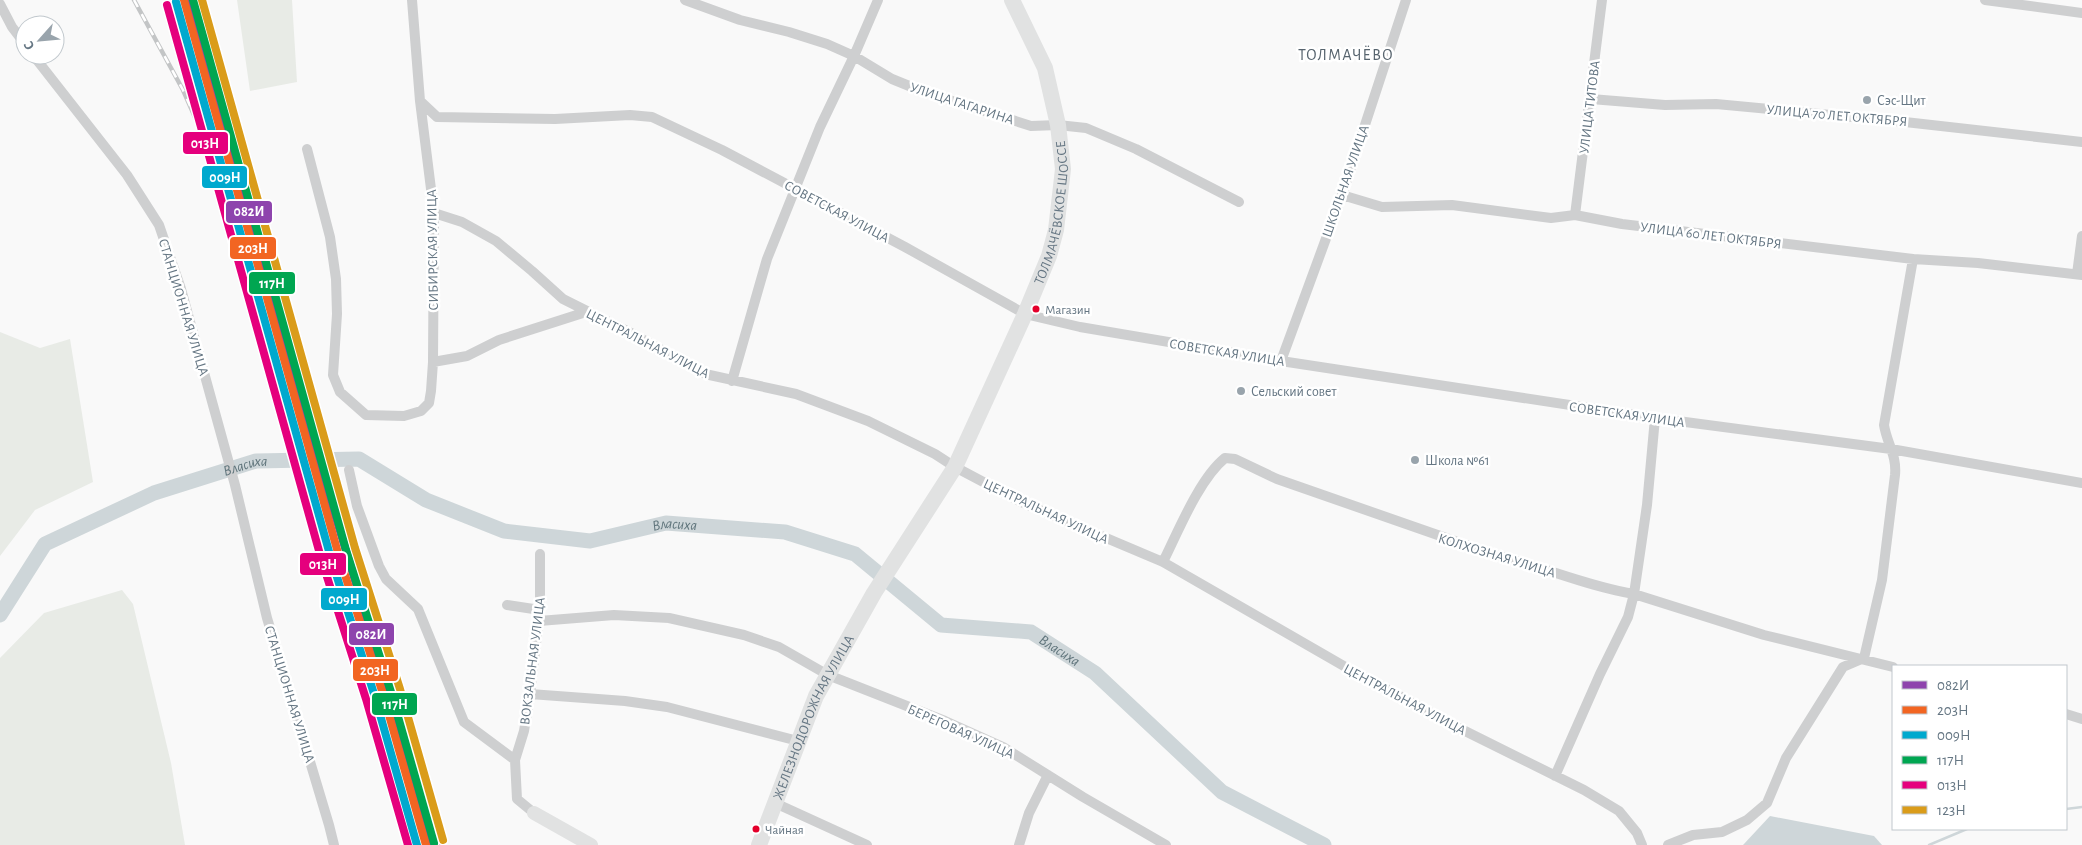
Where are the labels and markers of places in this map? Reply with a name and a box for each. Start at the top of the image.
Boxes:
marker: Сэс-Щит [1861,94,1873,106]
place label: Сэс-Щит [1877,94,1926,108]
marker: Магазин [1031,304,1041,314]
place label: Магазин [1045,304,1091,317]
marker: Сельский совет [1235,385,1247,397]
place label: Сельский совет [1251,385,1338,399]
marker: Школа №61 [1409,454,1421,466]
place label: Школа №61 [1425,454,1490,468]
marker: Чайная [751,824,761,834]
place label: Чайная [765,824,804,837]

